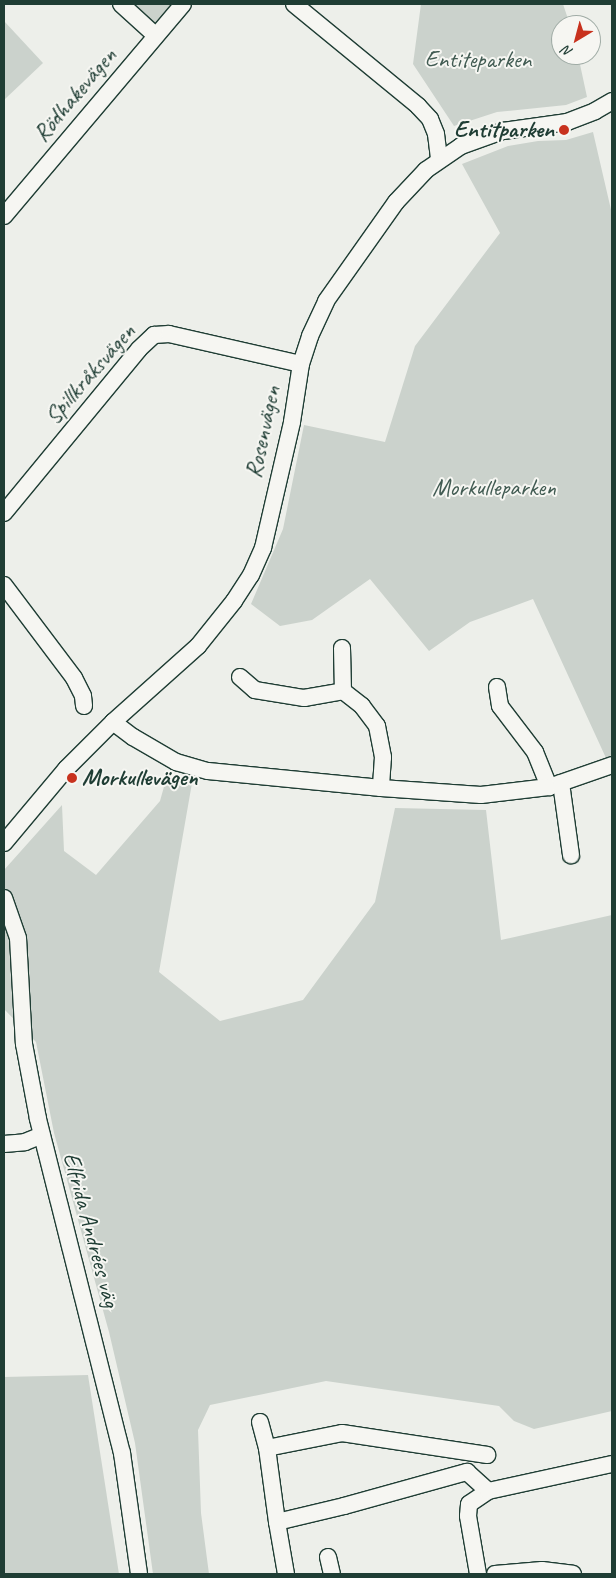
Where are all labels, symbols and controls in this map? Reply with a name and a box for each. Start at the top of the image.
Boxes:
north arrow [551,15,601,65]
street label: Rödhakevägen [27,42,123,148]
text: N [559,42,576,61]
park label: Entiteparken [425,46,531,74]
place label: Entitparken [454,116,554,144]
marker: Entitparken [558,124,570,136]
street label: Spillkråksvägen [39,318,141,430]
street label: Rosenvägen [239,383,287,481]
park label: Morkulleparken [432,474,556,502]
place label: Morkullevägen [82,764,197,792]
marker: Morkullevägen [66,772,78,784]
street label: Elfrida Andrées väg [57,1150,125,1310]

